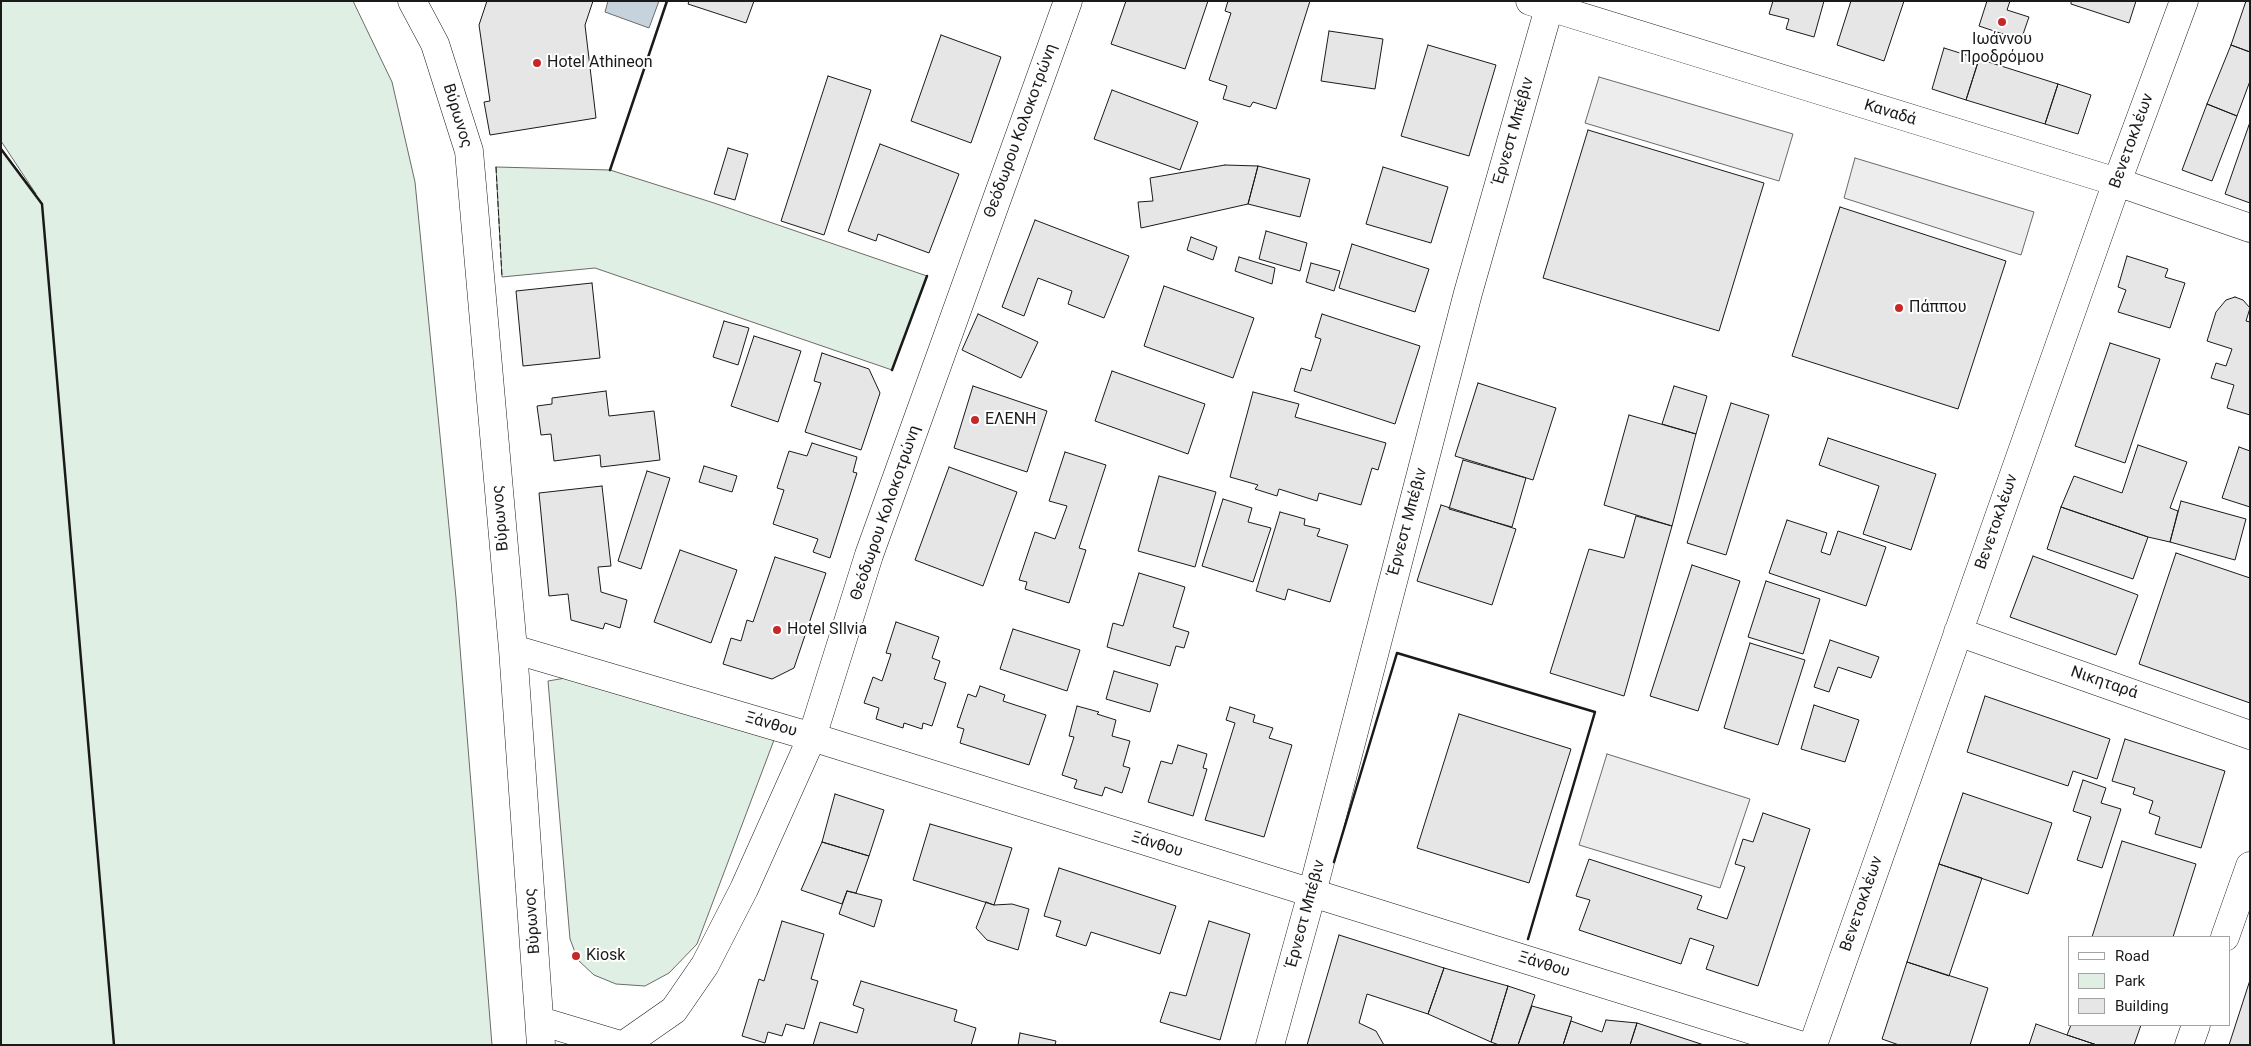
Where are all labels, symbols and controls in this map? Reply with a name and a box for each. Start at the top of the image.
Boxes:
marker: Ιωάννου Προδρόμου [1996,16,2008,28]
place label: Ιωάννου Προδρόμου [1960,30,2044,68]
street label: Θεόδωρου Κολοκοτρώνη [981,41,1061,221]
place label: Hotel Athineon [547,53,653,73]
marker: Hotel Athineon [531,57,543,69]
street label: Έρνεστ Μπέβιν [1489,75,1539,187]
street label: Βύρωνος [438,82,476,150]
street label: Βενετοκλέων [2106,91,2158,191]
street label: Καναδά [1862,96,1918,130]
place label: Πάππου [1909,298,1966,318]
marker: Πάππου [1893,302,1905,314]
place label: ΕΛΕΝΗ [985,410,1037,430]
marker: ΕΛΕΝΗ [969,414,981,426]
street label: Θεόδωρου Κολοκοτρώνη [847,423,925,603]
street label: Έρνεστ Μπέβιν [1384,466,1432,578]
street label: Βενετοκλέων [1972,472,2022,572]
street label: Βύρωνος [489,484,513,552]
place label: Hotel SIlvia [787,620,867,640]
marker: Hotel SIlvia [771,624,783,636]
street label: Νικηταρά [2068,663,2140,703]
street label: Ξάνθου [743,708,799,742]
street label: Ξάνθου [1129,828,1185,862]
street label: Βενετοκλέων [1837,854,1887,954]
street label: Έρνεστ Μπέβιν [1282,858,1330,970]
street label: Βύρωνος [521,887,545,955]
legend [2068,936,2231,1026]
place label: Kiosk [586,946,625,966]
text: Road [2115,947,2149,965]
street label: Ξάνθου [1516,948,1572,982]
marker: Kiosk [570,950,582,962]
text: Park [2115,972,2145,990]
text: Building [2115,997,2169,1015]

